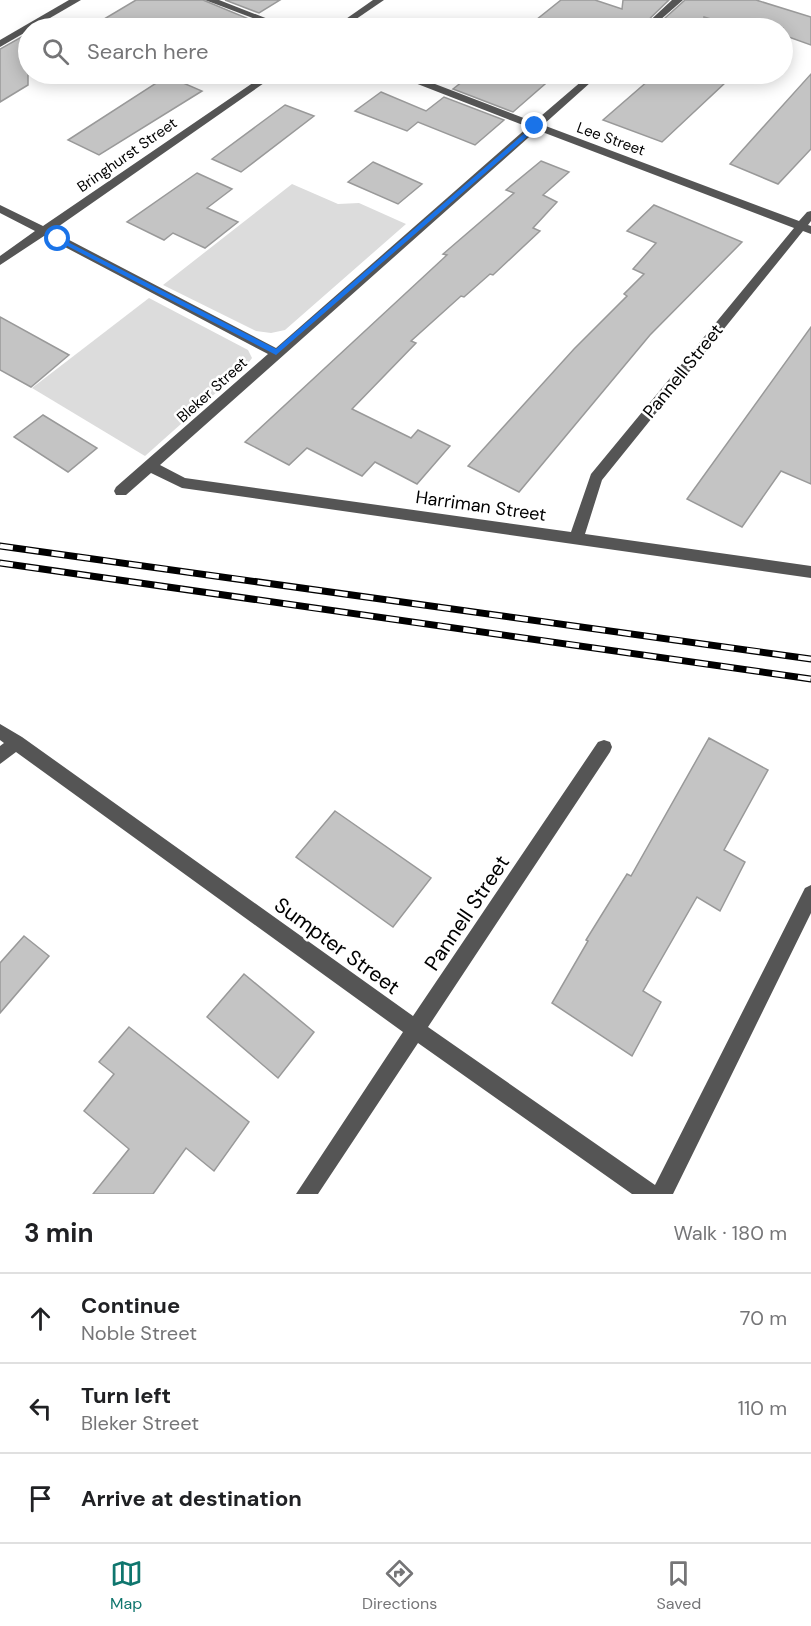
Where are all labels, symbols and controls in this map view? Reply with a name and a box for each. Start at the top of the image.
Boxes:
search box [18,18,793,84]
icon: search [39,35,72,68]
text: Search here [87,37,208,66]
route end [521,112,547,138]
street label: Bringhurst Street [73,113,181,197]
street label: Lee Street [574,117,648,161]
route start [44,225,70,251]
street label: Pannell Street [638,319,728,423]
street label: Bleker Street [172,353,252,427]
street label: Harriman Street [414,485,548,527]
street label: Pannell Street [418,850,516,976]
street label: Sumpter Street [269,891,405,1001]
text: 3 min [24,1216,93,1250]
text: Walk · 180 m [673,1220,787,1246]
text: Continue [81,1291,180,1320]
icon: ahead [24,1302,57,1335]
text: 70 m [740,1305,787,1331]
text: Noble Street [81,1320,197,1346]
text: Turn left [81,1381,171,1410]
icon: left [24,1392,57,1425]
text: 110 m [738,1395,787,1421]
text: Bleker Street [81,1410,199,1436]
icon: arrive [24,1482,57,1515]
text: Arrive at destination [81,1484,302,1513]
tab: Map [110,1557,143,1614]
tab: Directions [362,1557,437,1614]
tab: Saved [657,1557,701,1614]

